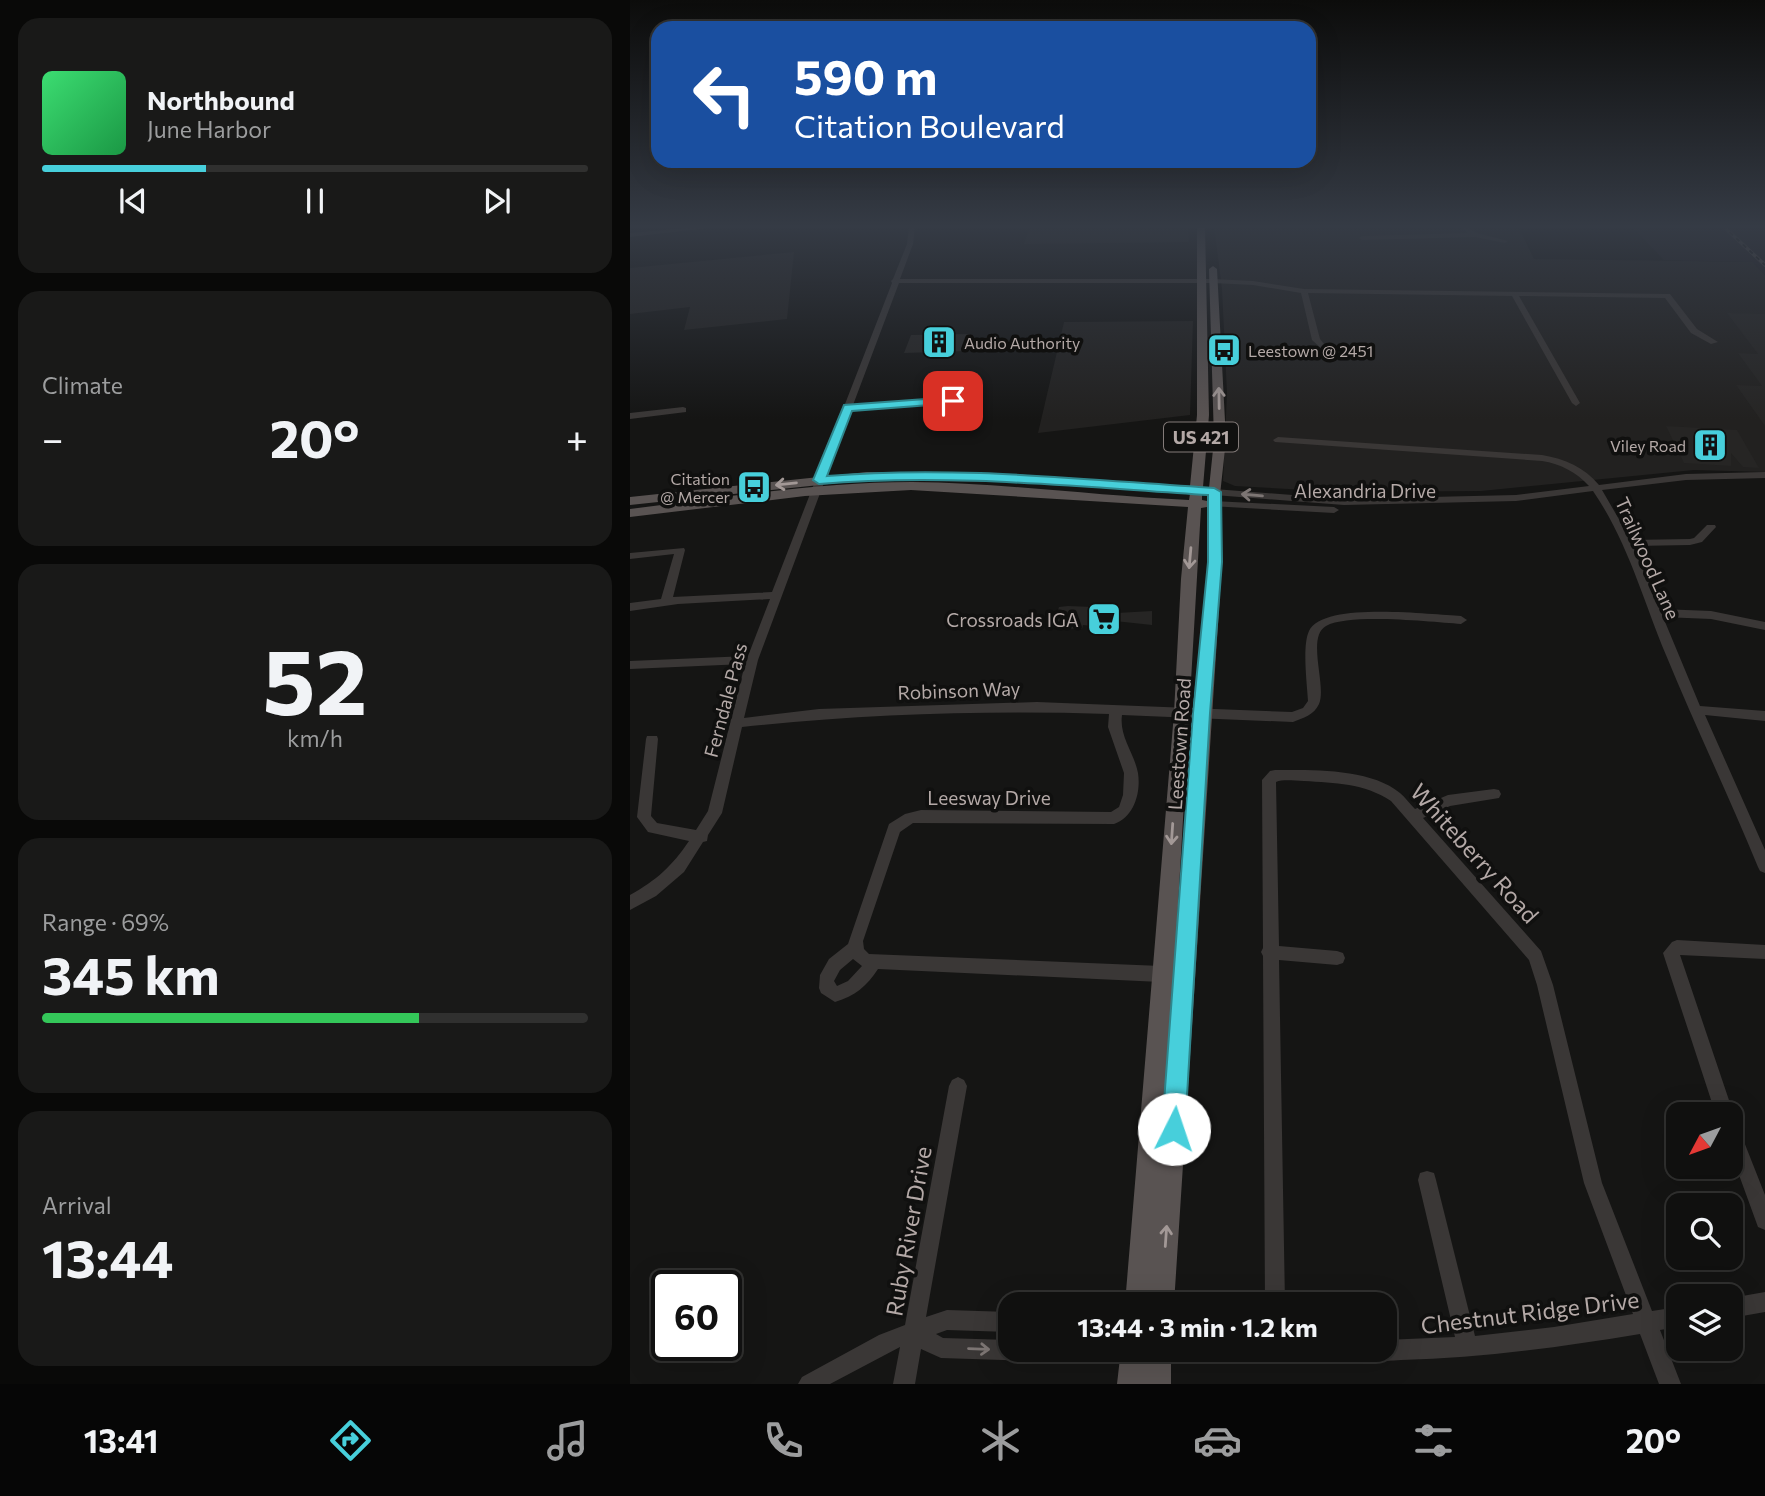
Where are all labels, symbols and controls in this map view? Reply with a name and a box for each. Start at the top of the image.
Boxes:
text: 590 m [794,45,937,105]
icon: left [679,49,770,140]
text: Northbound [147,84,295,115]
text: Citation Boulevard [794,105,1065,145]
text: June Harbor [147,115,271,143]
icon: previous [114,182,152,220]
icon: pause [296,182,334,220]
icon: next [478,182,516,220]
building icon: Audio Authority [920,323,958,361]
bus stop icon: Leestown @ 2451 [1205,331,1243,369]
place label: Audio Authority [964,333,1080,352]
place label: Leestown @ 2451 [1248,341,1373,360]
text: Climate [42,371,123,399]
pin [923,371,983,431]
icon: arrive [934,382,972,420]
one-way arrow [1212,387,1226,410]
text: 20° [270,405,360,469]
text: − [42,414,64,461]
text: + [566,414,588,461]
road number: US 421 [1164,422,1238,452]
building icon: Viley Road [1691,426,1729,464]
place label: Viley Road [1610,436,1686,455]
bus stop icon: Citation @ Mercer [735,468,773,506]
place label: Citation @ Mercer [660,469,731,506]
one-way arrow [775,477,798,490]
street label: Alexandria Drive [1294,479,1436,502]
one-way arrow [1241,488,1264,501]
street label: Trailwood Lane [1611,493,1685,623]
one-way arrow [1183,546,1196,569]
supermarket icon: Crossroads IGA [1085,600,1123,638]
place label: Crossroads IGA [946,608,1079,631]
text: 52 [263,622,367,734]
street label: Ferndale Pass [699,640,751,760]
street label: Robinson Way [897,676,1021,704]
street label: Leestown Road [1163,677,1195,811]
text: km/h [287,724,343,752]
street label: Whiteberry Road [1405,777,1545,929]
street label: Leesway Drive [927,786,1051,809]
one-way arrow [1165,822,1178,845]
text: Range · 69% [42,908,169,936]
text: 345 km [42,942,220,1006]
position arrow [1137,1092,1211,1166]
north arrow [1666,1102,1743,1180]
map controls [1666,1102,1743,1361]
street label: Ruby River Drive [879,1144,937,1318]
text: Arrival [42,1191,112,1219]
button: search [1666,1193,1743,1270]
text: 13:44 [42,1225,173,1289]
one-way arrow [1160,1225,1173,1247]
speed limit sign: 60 [651,1270,742,1361]
button: layers [1666,1284,1743,1361]
street label: Chestnut Ridge Drive [1419,1285,1641,1339]
text: 13:44 · 3 min · 1.2 km [1077,1311,1318,1342]
one-way arrow [967,1343,990,1356]
icon: directions [326,1416,375,1465]
icon: music [543,1416,592,1465]
icon: phone [759,1416,808,1465]
icon: climate [976,1416,1025,1465]
icon: car [1193,1416,1242,1465]
icon: filters [1409,1416,1458,1465]
text: 13:41 [84,1420,159,1460]
text: 20° [1626,1420,1681,1460]

